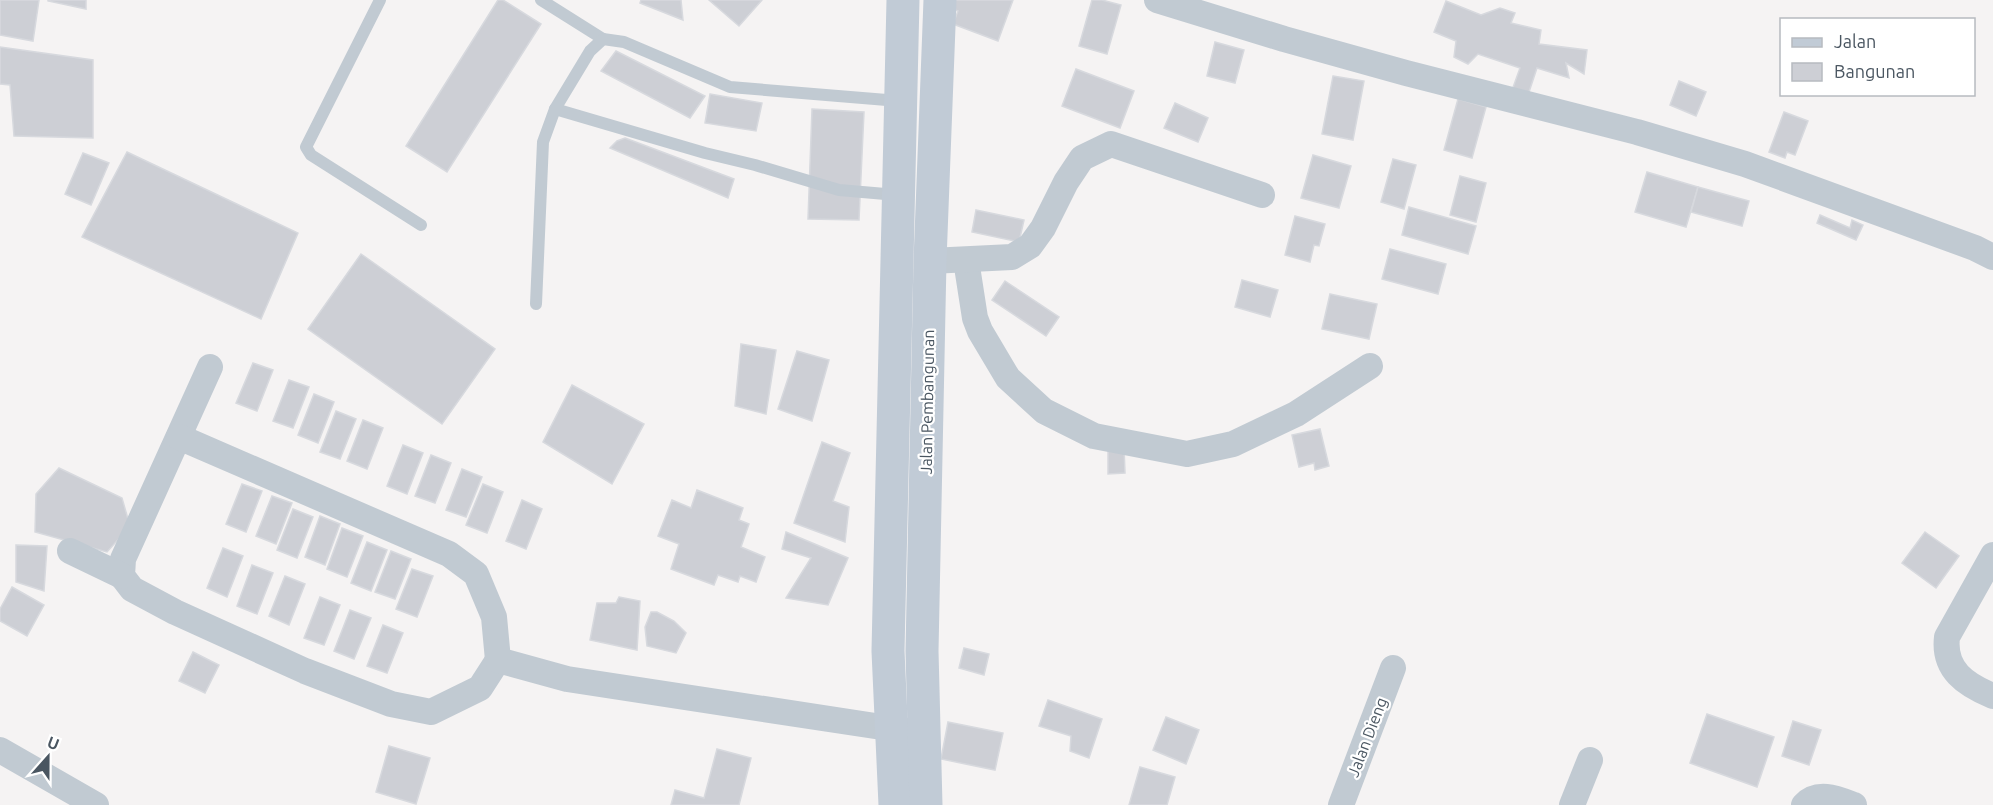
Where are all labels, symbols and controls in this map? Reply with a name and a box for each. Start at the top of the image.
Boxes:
legend [1780,18,1975,96]
text: Jalan [1834,31,1876,51]
text: Bangunan [1834,61,1915,81]
street label: Jalan Pembangunan [917,329,937,475]
street label: Jalan Dieng [1344,695,1390,779]
north arrow [18,727,78,787]
text: U [45,733,62,753]

